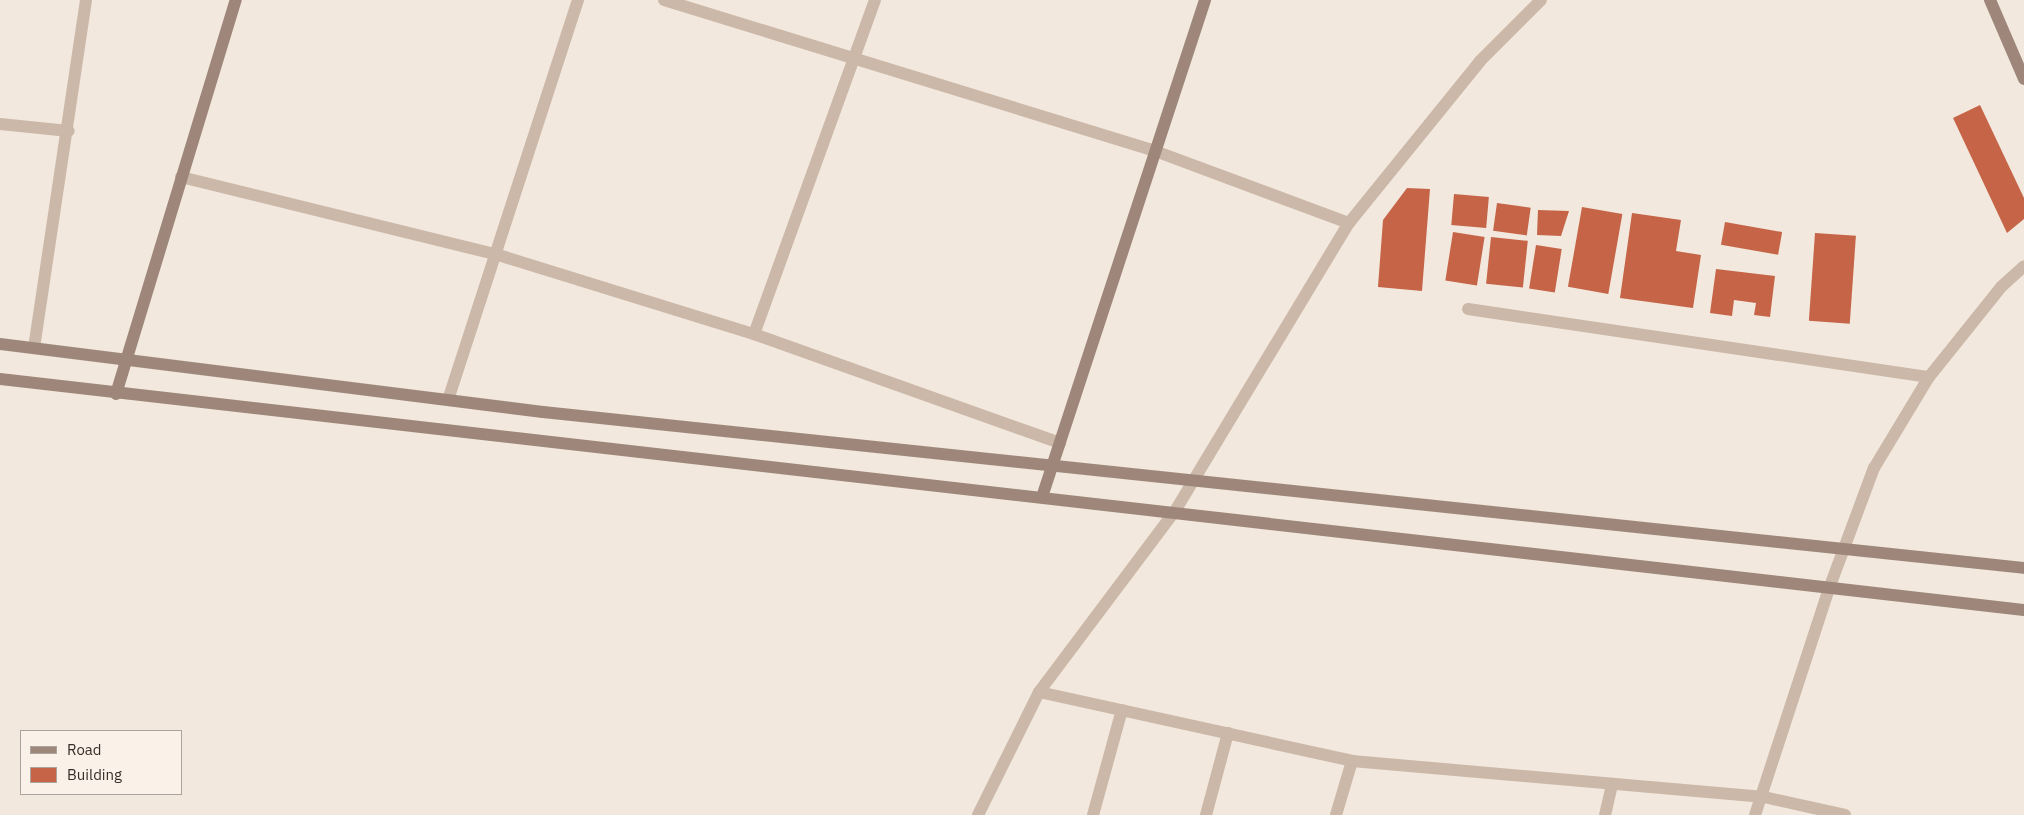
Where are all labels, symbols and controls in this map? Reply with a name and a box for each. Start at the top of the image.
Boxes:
legend [20,730,182,795]
text: Road [67,740,102,759]
text: Building [67,765,122,784]

